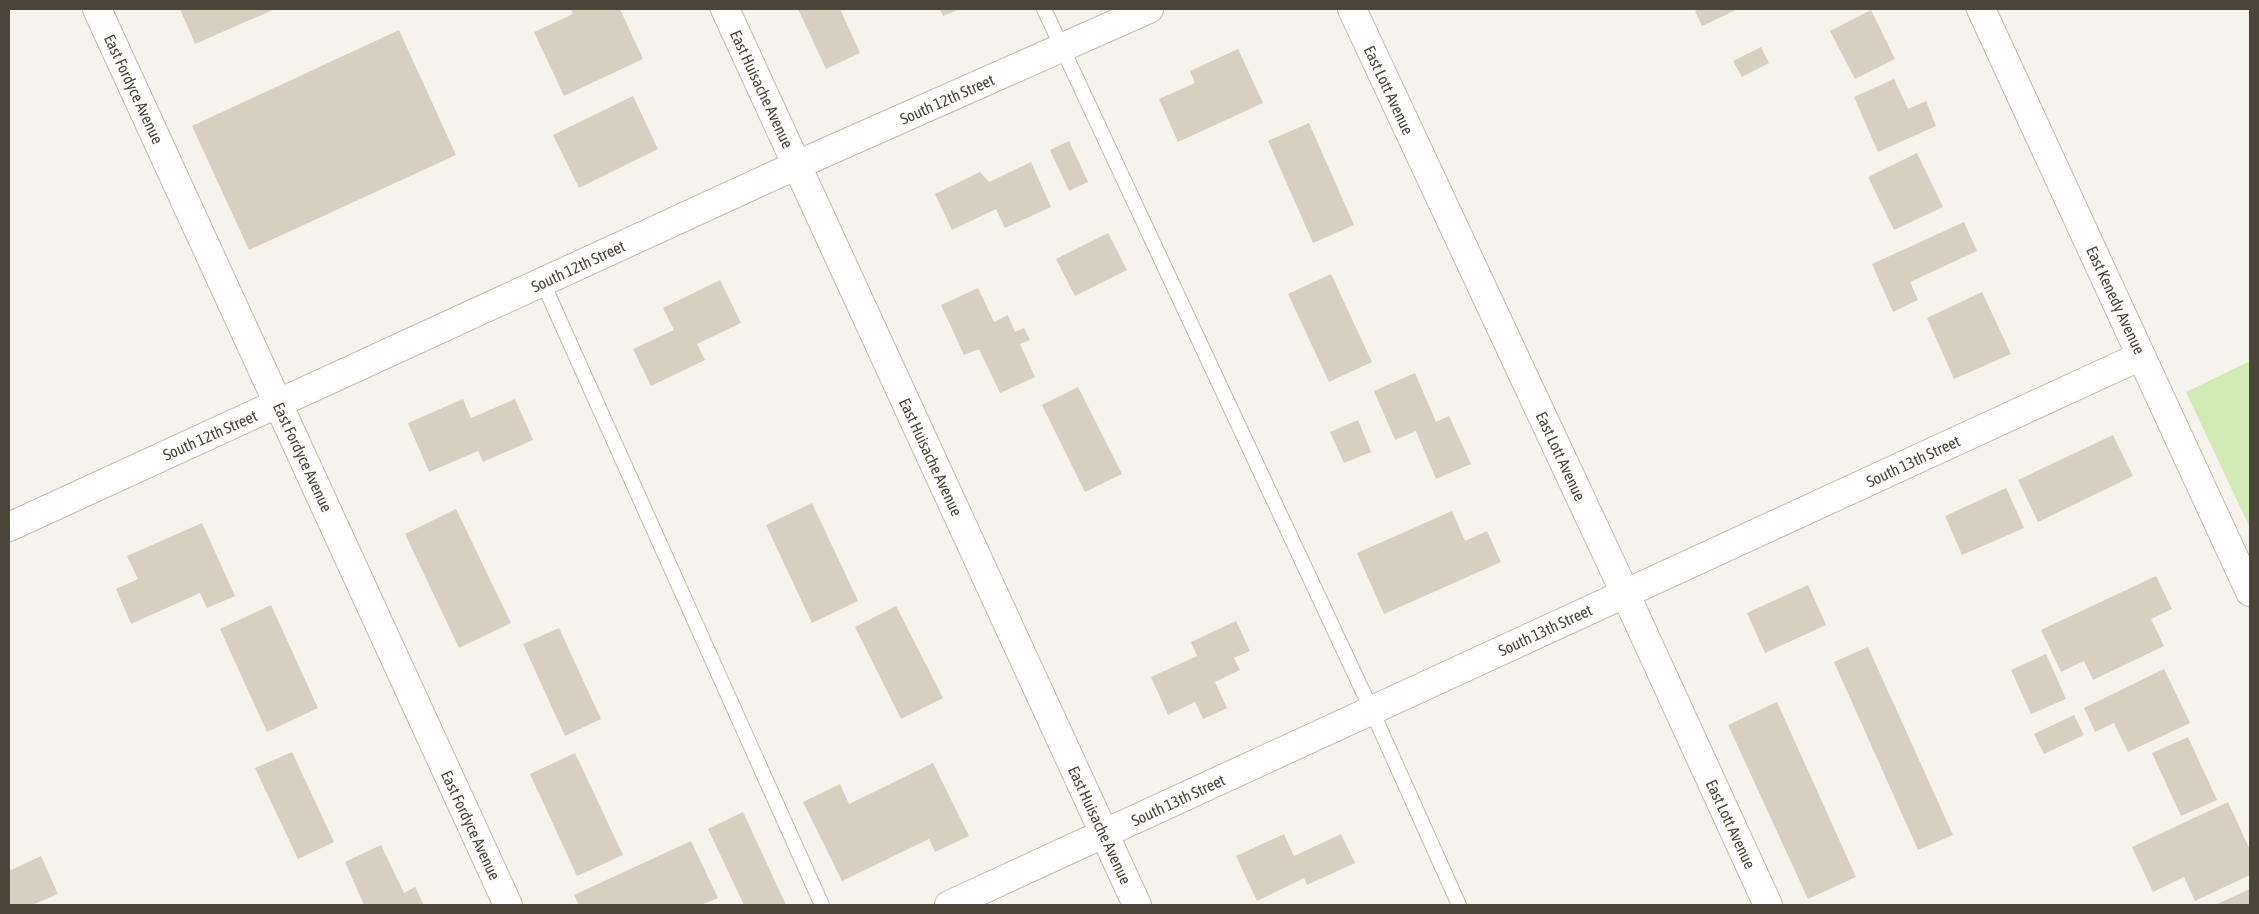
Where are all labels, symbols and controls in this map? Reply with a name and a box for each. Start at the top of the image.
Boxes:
street label: East Huisache Avenue [727,27,797,151]
street label: East Fordyce Avenue [100,31,167,147]
street label: East Lott Avenue [1361,43,1417,137]
street label: South 12th Street [897,70,997,128]
street label: South 12th Street [528,236,628,296]
street label: East Kenedy Avenue [2082,243,2149,357]
street label: East Huisache Avenue [896,395,966,519]
street label: East Fordyce Avenue [269,399,336,515]
street label: South 12th Street [160,406,260,464]
street label: East Lott Avenue [1533,409,1589,503]
street label: South 13th Street [1863,431,1963,491]
street label: South 13th Street [1495,600,1595,660]
street label: East Huisache Avenue [1065,763,1135,887]
street label: East Fordyce Avenue [437,767,504,883]
street label: South 13th Street [1128,770,1228,830]
street label: East Lott Avenue [1703,777,1759,871]

